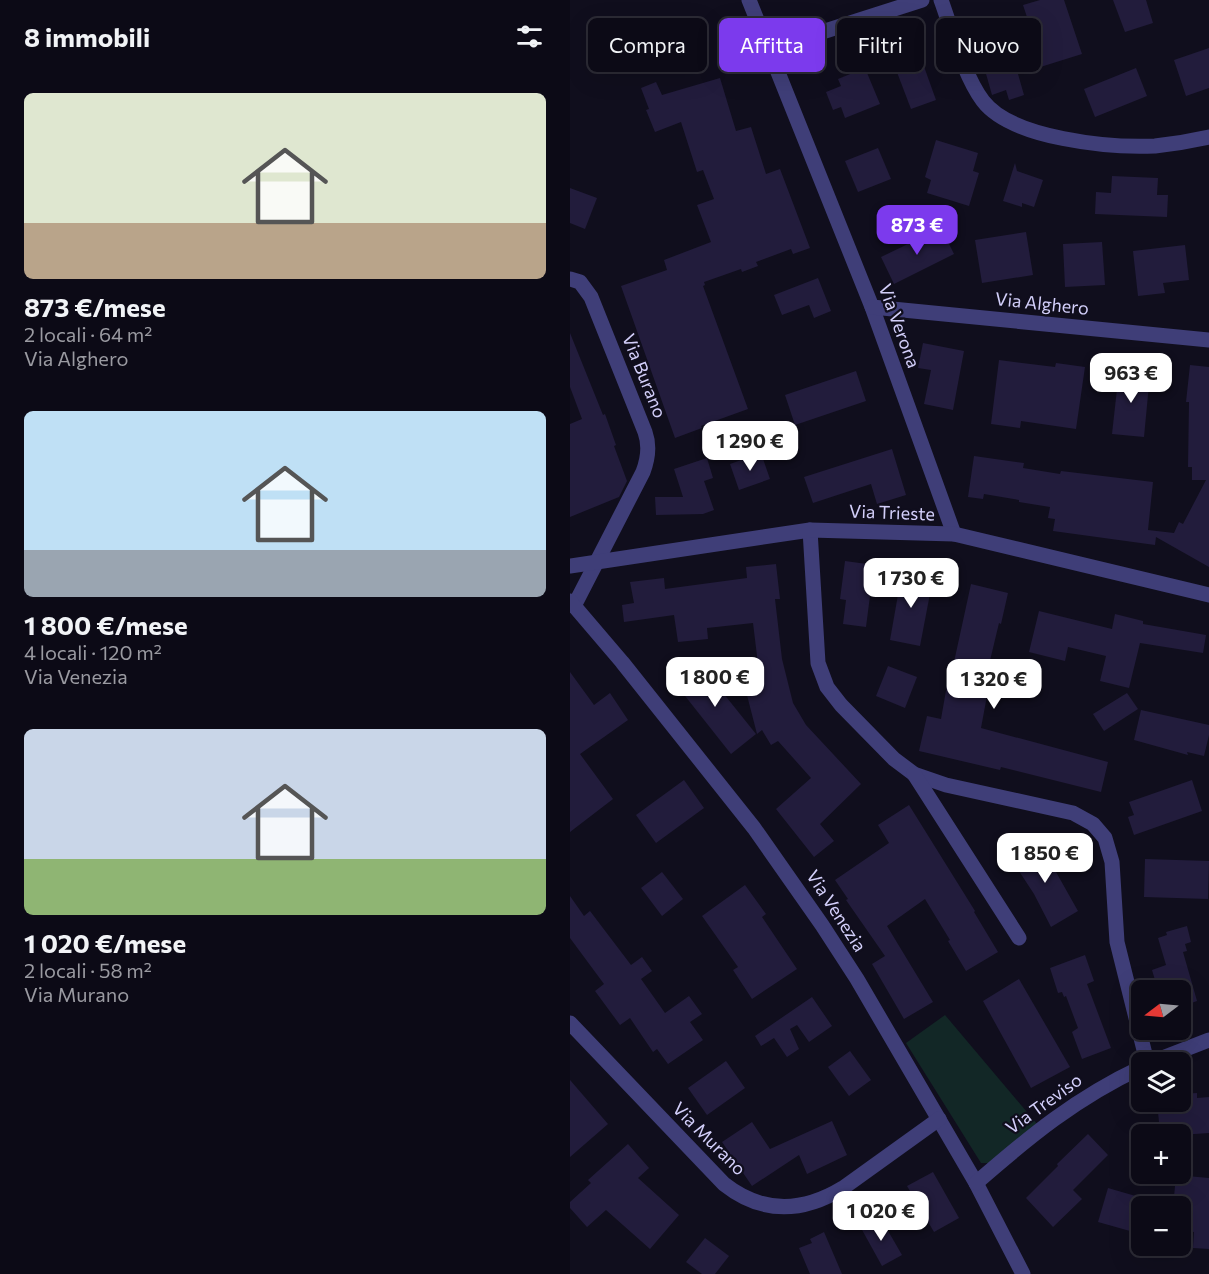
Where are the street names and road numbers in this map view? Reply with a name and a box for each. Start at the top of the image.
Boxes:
street label: Via Verona [875,281,925,371]
street label: Via Alghero [994,287,1090,319]
street label: Via Burano [618,330,672,421]
street label: Via Trieste [849,500,935,524]
street label: Via Venezia [802,865,871,956]
street label: Via Treviso [1001,1068,1086,1138]
street label: Via Murano [668,1097,751,1180]

